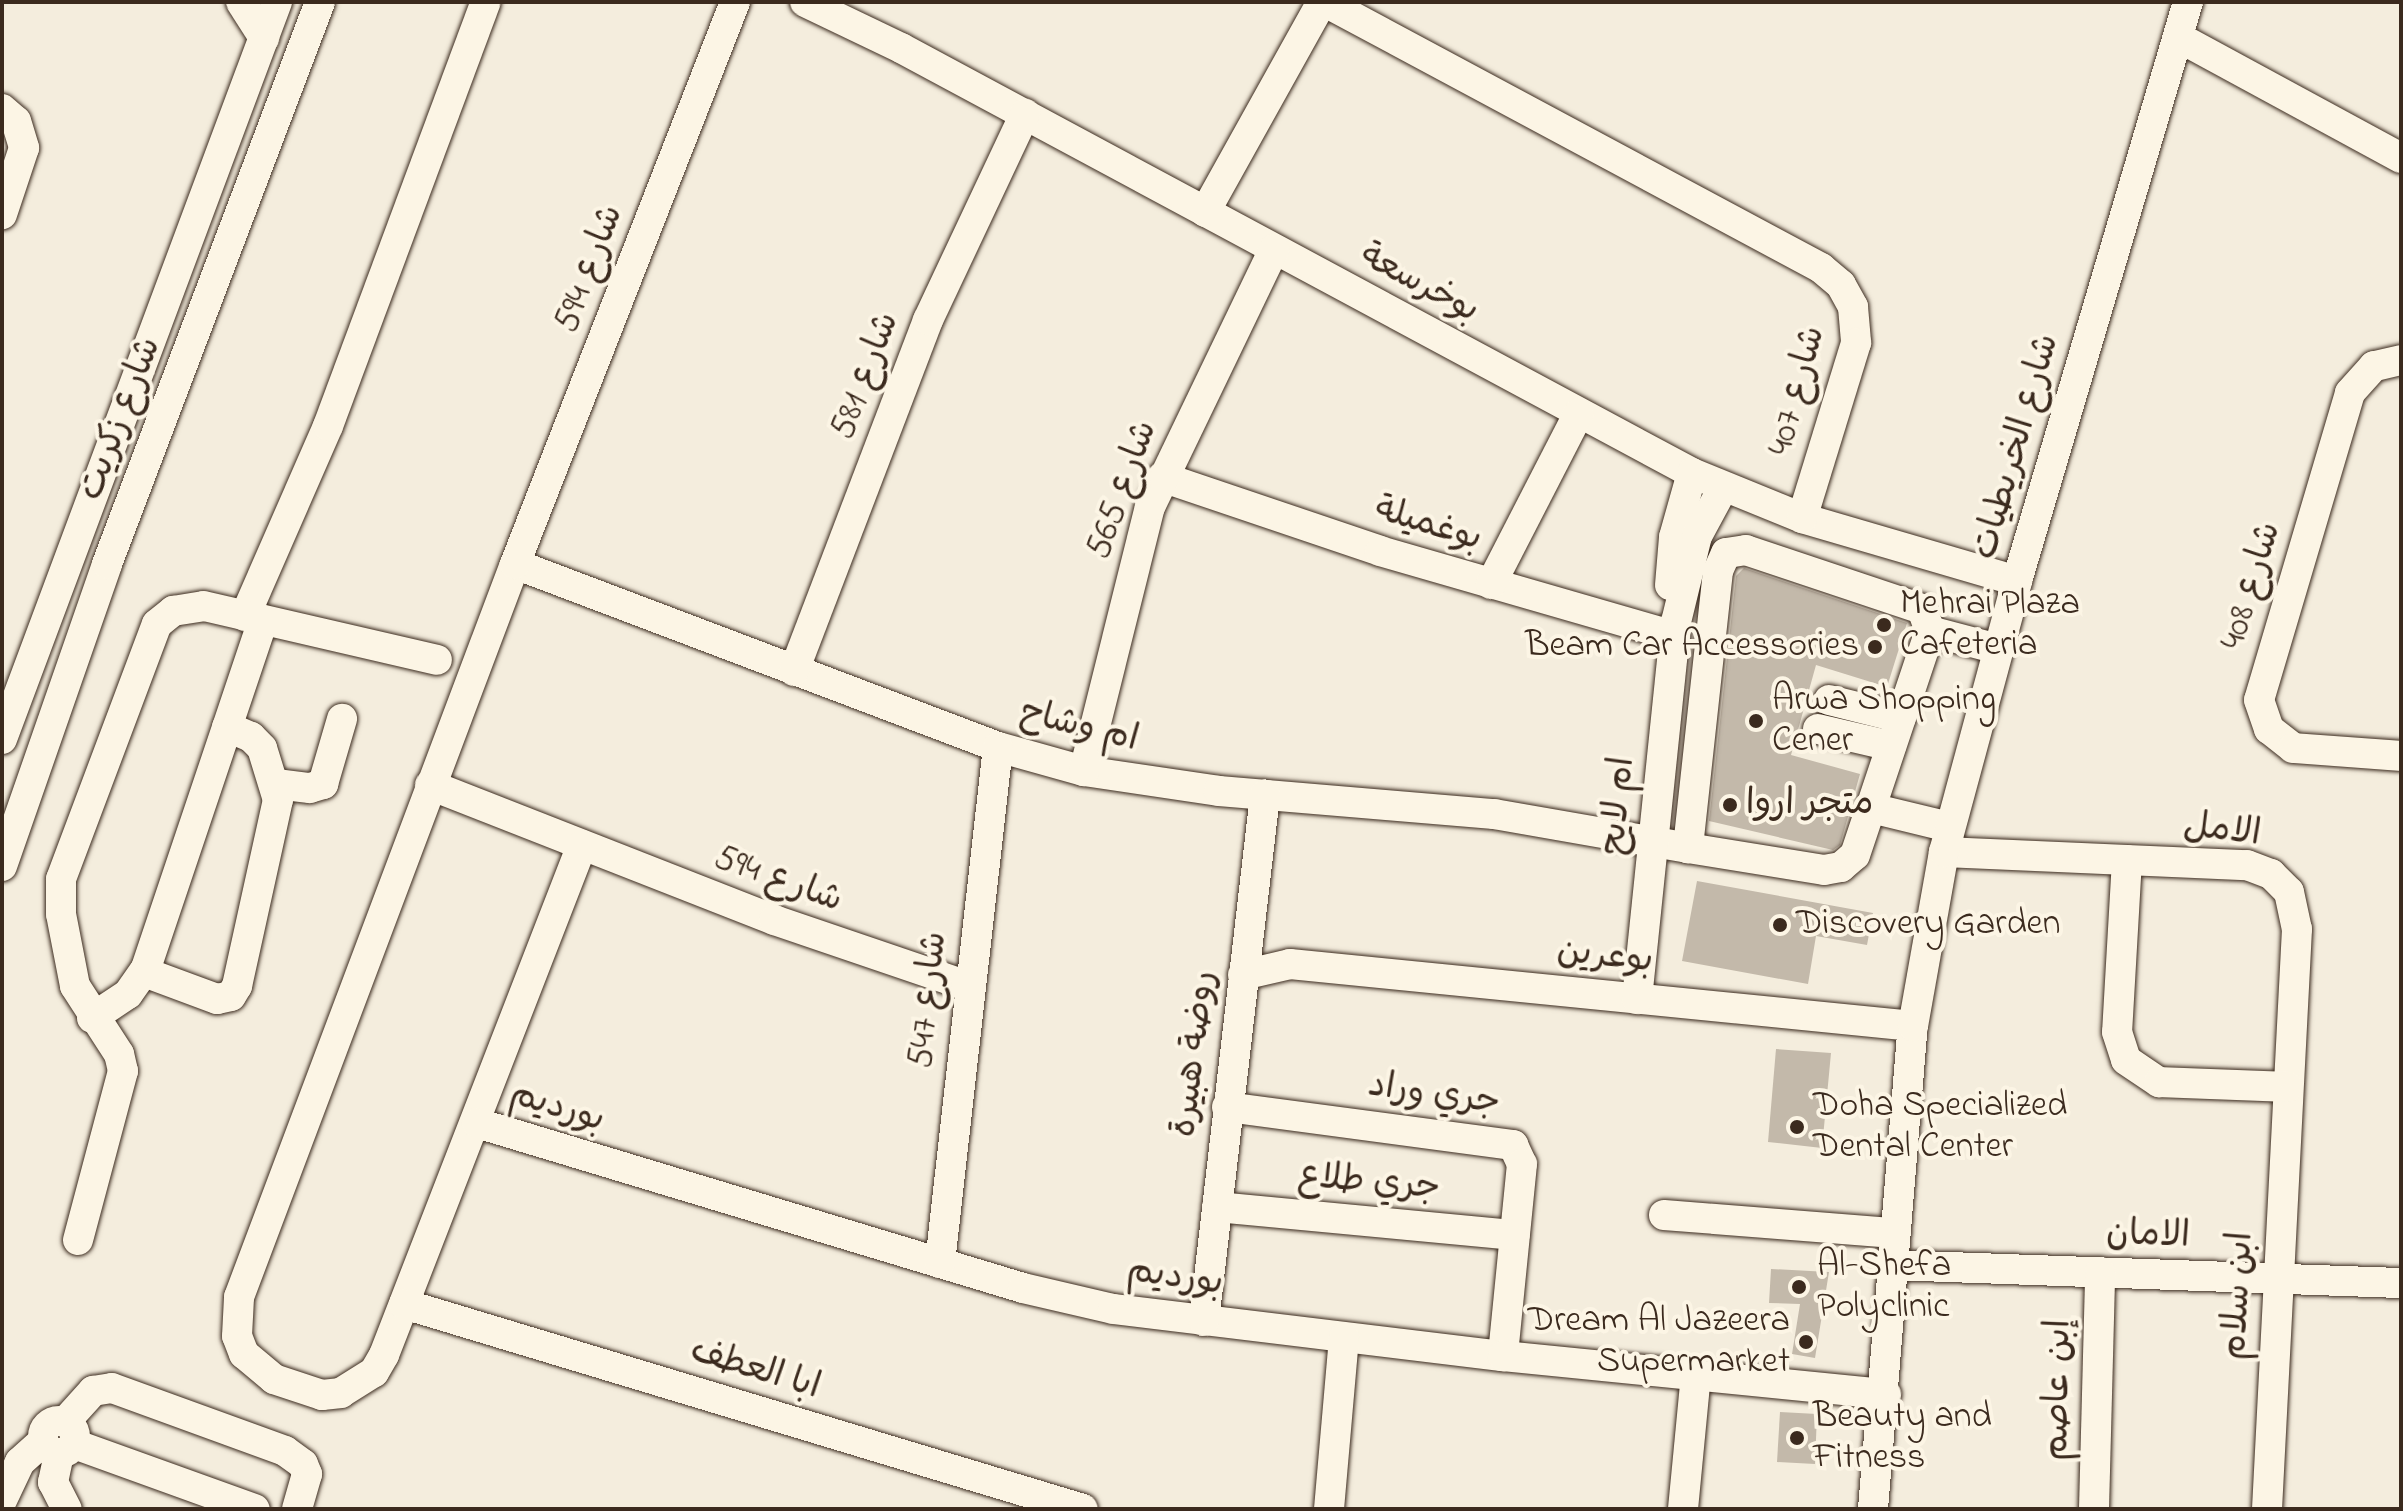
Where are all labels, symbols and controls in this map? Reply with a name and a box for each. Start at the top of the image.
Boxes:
street label: شارع 594 [546,199,634,339]
street label: بوخرسعة [1352,235,1486,333]
street label: شارع 581 [822,306,910,446]
street label: شارع 407 [1760,322,1836,460]
street label: شارع الخريطيات [1964,329,2070,565]
street label: شارع زكريت [70,331,172,507]
street label: شارع 565 [1078,415,1168,565]
street label: بوغميلة [1369,488,1487,562]
street label: شارع 408 [2212,517,2292,655]
place label: Mehrai Plaza Cafeteria [1900,582,2080,667]
marker: Mehrai Plaza Cafeteria [1875,616,1893,634]
place label: Beam Car Accessories [1525,625,1859,669]
marker: Beam Car Accessories [1866,638,1884,656]
place label: Arwa Shopping Cener [1772,678,1996,763]
street label: ام وشاح [1015,691,1143,763]
marker: Arwa Shopping Cener [1747,712,1765,730]
street label: ام لايح [1592,755,1646,857]
place label: متجر اروا [1746,783,1873,827]
marker: متجر اروا [1721,796,1739,814]
street label: الامل [2181,805,2263,857]
street label: شارع 594 [708,837,848,923]
place label: Discovery Garden [1796,903,2060,947]
marker: Discovery Garden [1771,916,1789,934]
street label: شارع 547 [900,930,958,1070]
street label: بوعرين [1555,930,1655,984]
street label: روضة هبيرة [1163,968,1227,1140]
street label: جري وراد [1365,1064,1503,1126]
street label: بورديم [504,1073,610,1143]
place label: Doha Specialized Dental Center [1813,1084,2067,1169]
marker: Doha Specialized Dental Center [1788,1118,1806,1136]
street label: جري طلاع [1296,1155,1442,1211]
street label: الامان [2105,1213,2191,1259]
street label: ابن سلام [2214,1231,2264,1361]
place label: Al-Shefa Polyclinic [1817,1244,1951,1329]
street label: بورديم [1124,1250,1226,1306]
marker: Al-Shefa Polyclinic [1788,1276,1810,1298]
place label: Dream Al Jazeera Supermarket [1528,1299,1790,1384]
street label: إبن عاصم [2036,1319,2082,1461]
street label: ابا العطف [685,1330,825,1410]
marker: Dream Al Jazeera Supermarket [1797,1333,1815,1351]
place label: Beauty and Fitness [1813,1395,1992,1480]
marker: Beauty and Fitness [1788,1429,1806,1447]

